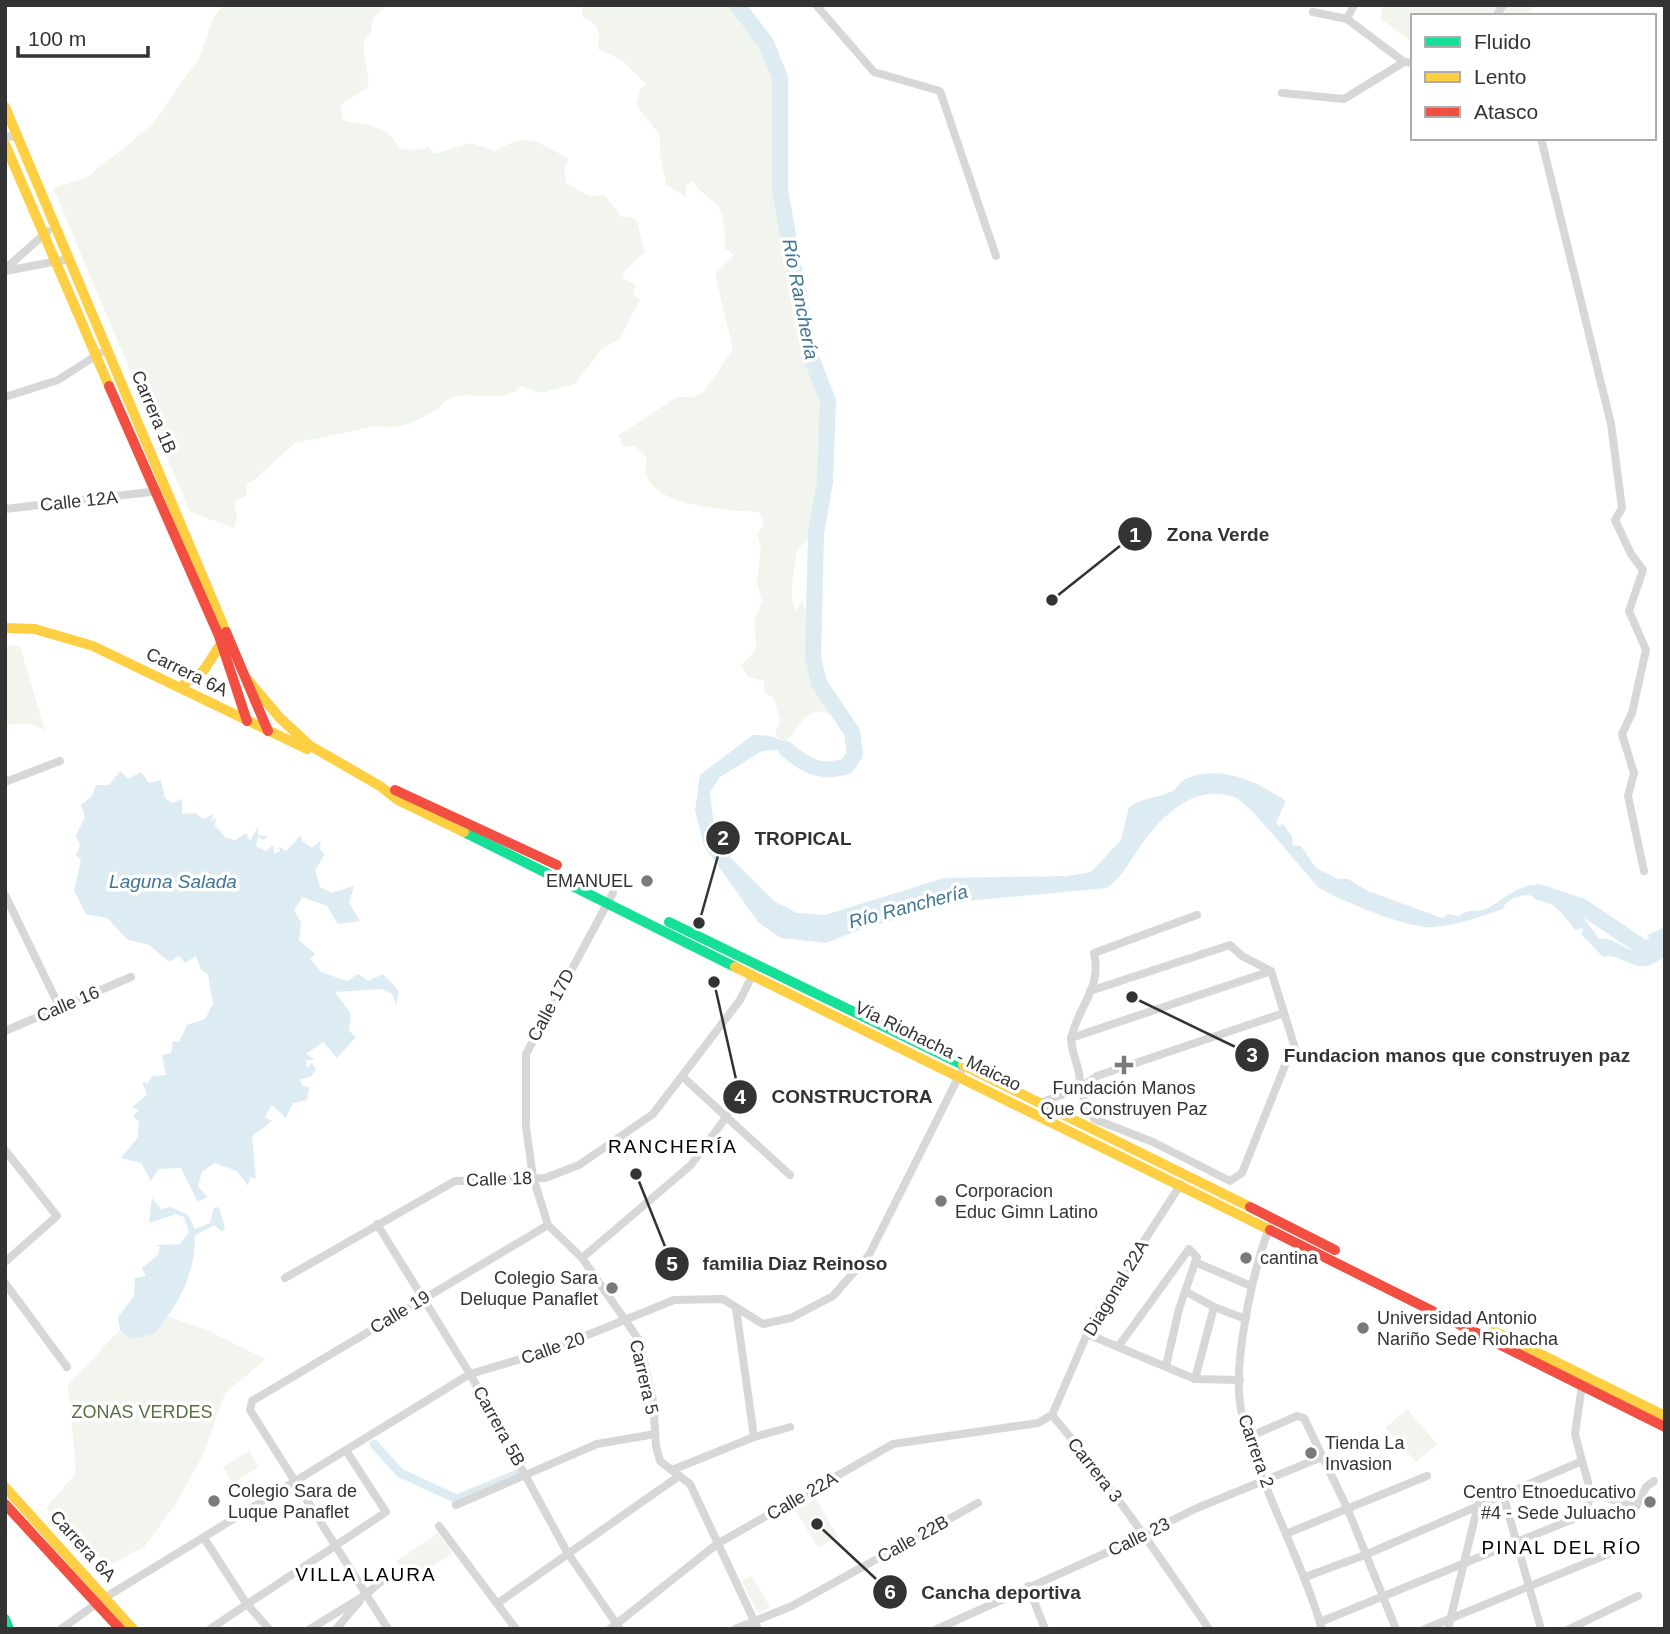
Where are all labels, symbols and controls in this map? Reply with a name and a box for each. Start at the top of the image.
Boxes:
scale bar [18,14,147,58]
legend [1411,14,1656,140]
text: 100 m [28,27,86,50]
text: Fluido [1474,30,1531,53]
text: Lento [1474,65,1527,88]
text: Atasco [1474,100,1538,123]
water label: Río Ranchería [779,237,823,361]
street label: Carrera 1B [128,368,180,456]
street label: Calle 12A [39,487,119,515]
callout: Zona Verde [1118,514,1283,554]
text: 1 [1129,523,1141,546]
text: Zona Verde [1167,524,1269,545]
street label: Carrera 6A [143,644,231,700]
callout: TROPICAL [706,818,866,858]
text: 2 [717,826,729,849]
text: TROPICAL [754,828,852,849]
water label: Laguna Salada [109,871,237,892]
place label: EMANUEL [546,871,633,891]
marker: EMANUEL [639,873,655,889]
water label: Río Ranchería [846,880,970,932]
street label: Calle 17D [524,965,578,1045]
street label: Calle 16 [34,982,102,1026]
street label: Vía Riohacha - Maicao [852,997,1024,1095]
callout: Fundacion manos que construyen paz [1235,1035,1644,1075]
text: 3 [1246,1043,1258,1066]
text: Fundacion manos que construyen paz [1284,1045,1630,1066]
marker: Fundación Manos Que Construyen Paz [1114,1055,1134,1075]
callout: CONSTRUCTORA [723,1077,947,1117]
place label: Fundación Manos Que Construyen Paz [1040,1078,1208,1119]
text: 4 [734,1085,746,1108]
text: CONSTRUCTORA [771,1086,933,1107]
district label: RANCHERÍA [608,1136,738,1157]
street label: Calle 18 [466,1168,532,1190]
place label: Corporacion Educ Gimn Latino [955,1181,1098,1222]
marker: Corporacion Educ Gimn Latino [933,1193,949,1209]
street label: Diagonal 22A [1080,1237,1152,1339]
callout: familia Diaz Reinoso [654,1244,902,1284]
place label: cantina [1260,1248,1319,1268]
marker: cantina [1238,1250,1254,1266]
text: 5 [666,1252,678,1275]
text: familia Diaz Reinoso [703,1253,887,1274]
place label: Colegio Sara Deluque Panaflet [460,1268,599,1309]
marker: Colegio Sara Deluque Panaflet [604,1280,620,1296]
street label: Calle 19 [367,1286,433,1338]
place label: Universidad Antonio Nariño Sede Riohacha [1377,1308,1559,1349]
marker: Universidad Antonio Nariño Sede Riohacha [1355,1320,1371,1336]
street label: Calle 20 [519,1328,587,1368]
street label: Carrera 5 [626,1338,662,1416]
street label: Carrera 5B [469,1383,529,1469]
park label: ZONAS VERDES [71,1402,213,1422]
street label: Carrera 2 [1234,1412,1278,1490]
place label: Tienda La Invasion [1325,1433,1405,1474]
street label: Carrera 3 [1064,1434,1126,1506]
marker: Tienda La Invasion [1303,1445,1319,1461]
street label: Calle 22A [763,1468,841,1524]
place label: Colegio Sara de Luque Panaflet [228,1481,357,1522]
place label: Centro Etnoeducativo #4 - Sede Juluacho [1463,1482,1636,1523]
marker: Colegio Sara de Luque Panaflet [206,1493,222,1509]
marker: Centro Etnoeducativo #4 - Sede Juluacho [1642,1494,1658,1510]
street label: Carrera 6A [46,1507,120,1585]
street label: Calle 22B [874,1511,952,1567]
street label: Calle 23 [1105,1514,1173,1560]
district label: PINAL DEL RÍO [1482,1537,1642,1558]
district label: VILLA LAURA [295,1564,437,1585]
callout: Cancha deportiva [873,1572,1095,1612]
text: 6 [884,1580,896,1603]
text: Cancha deportiva [921,1582,1081,1603]

